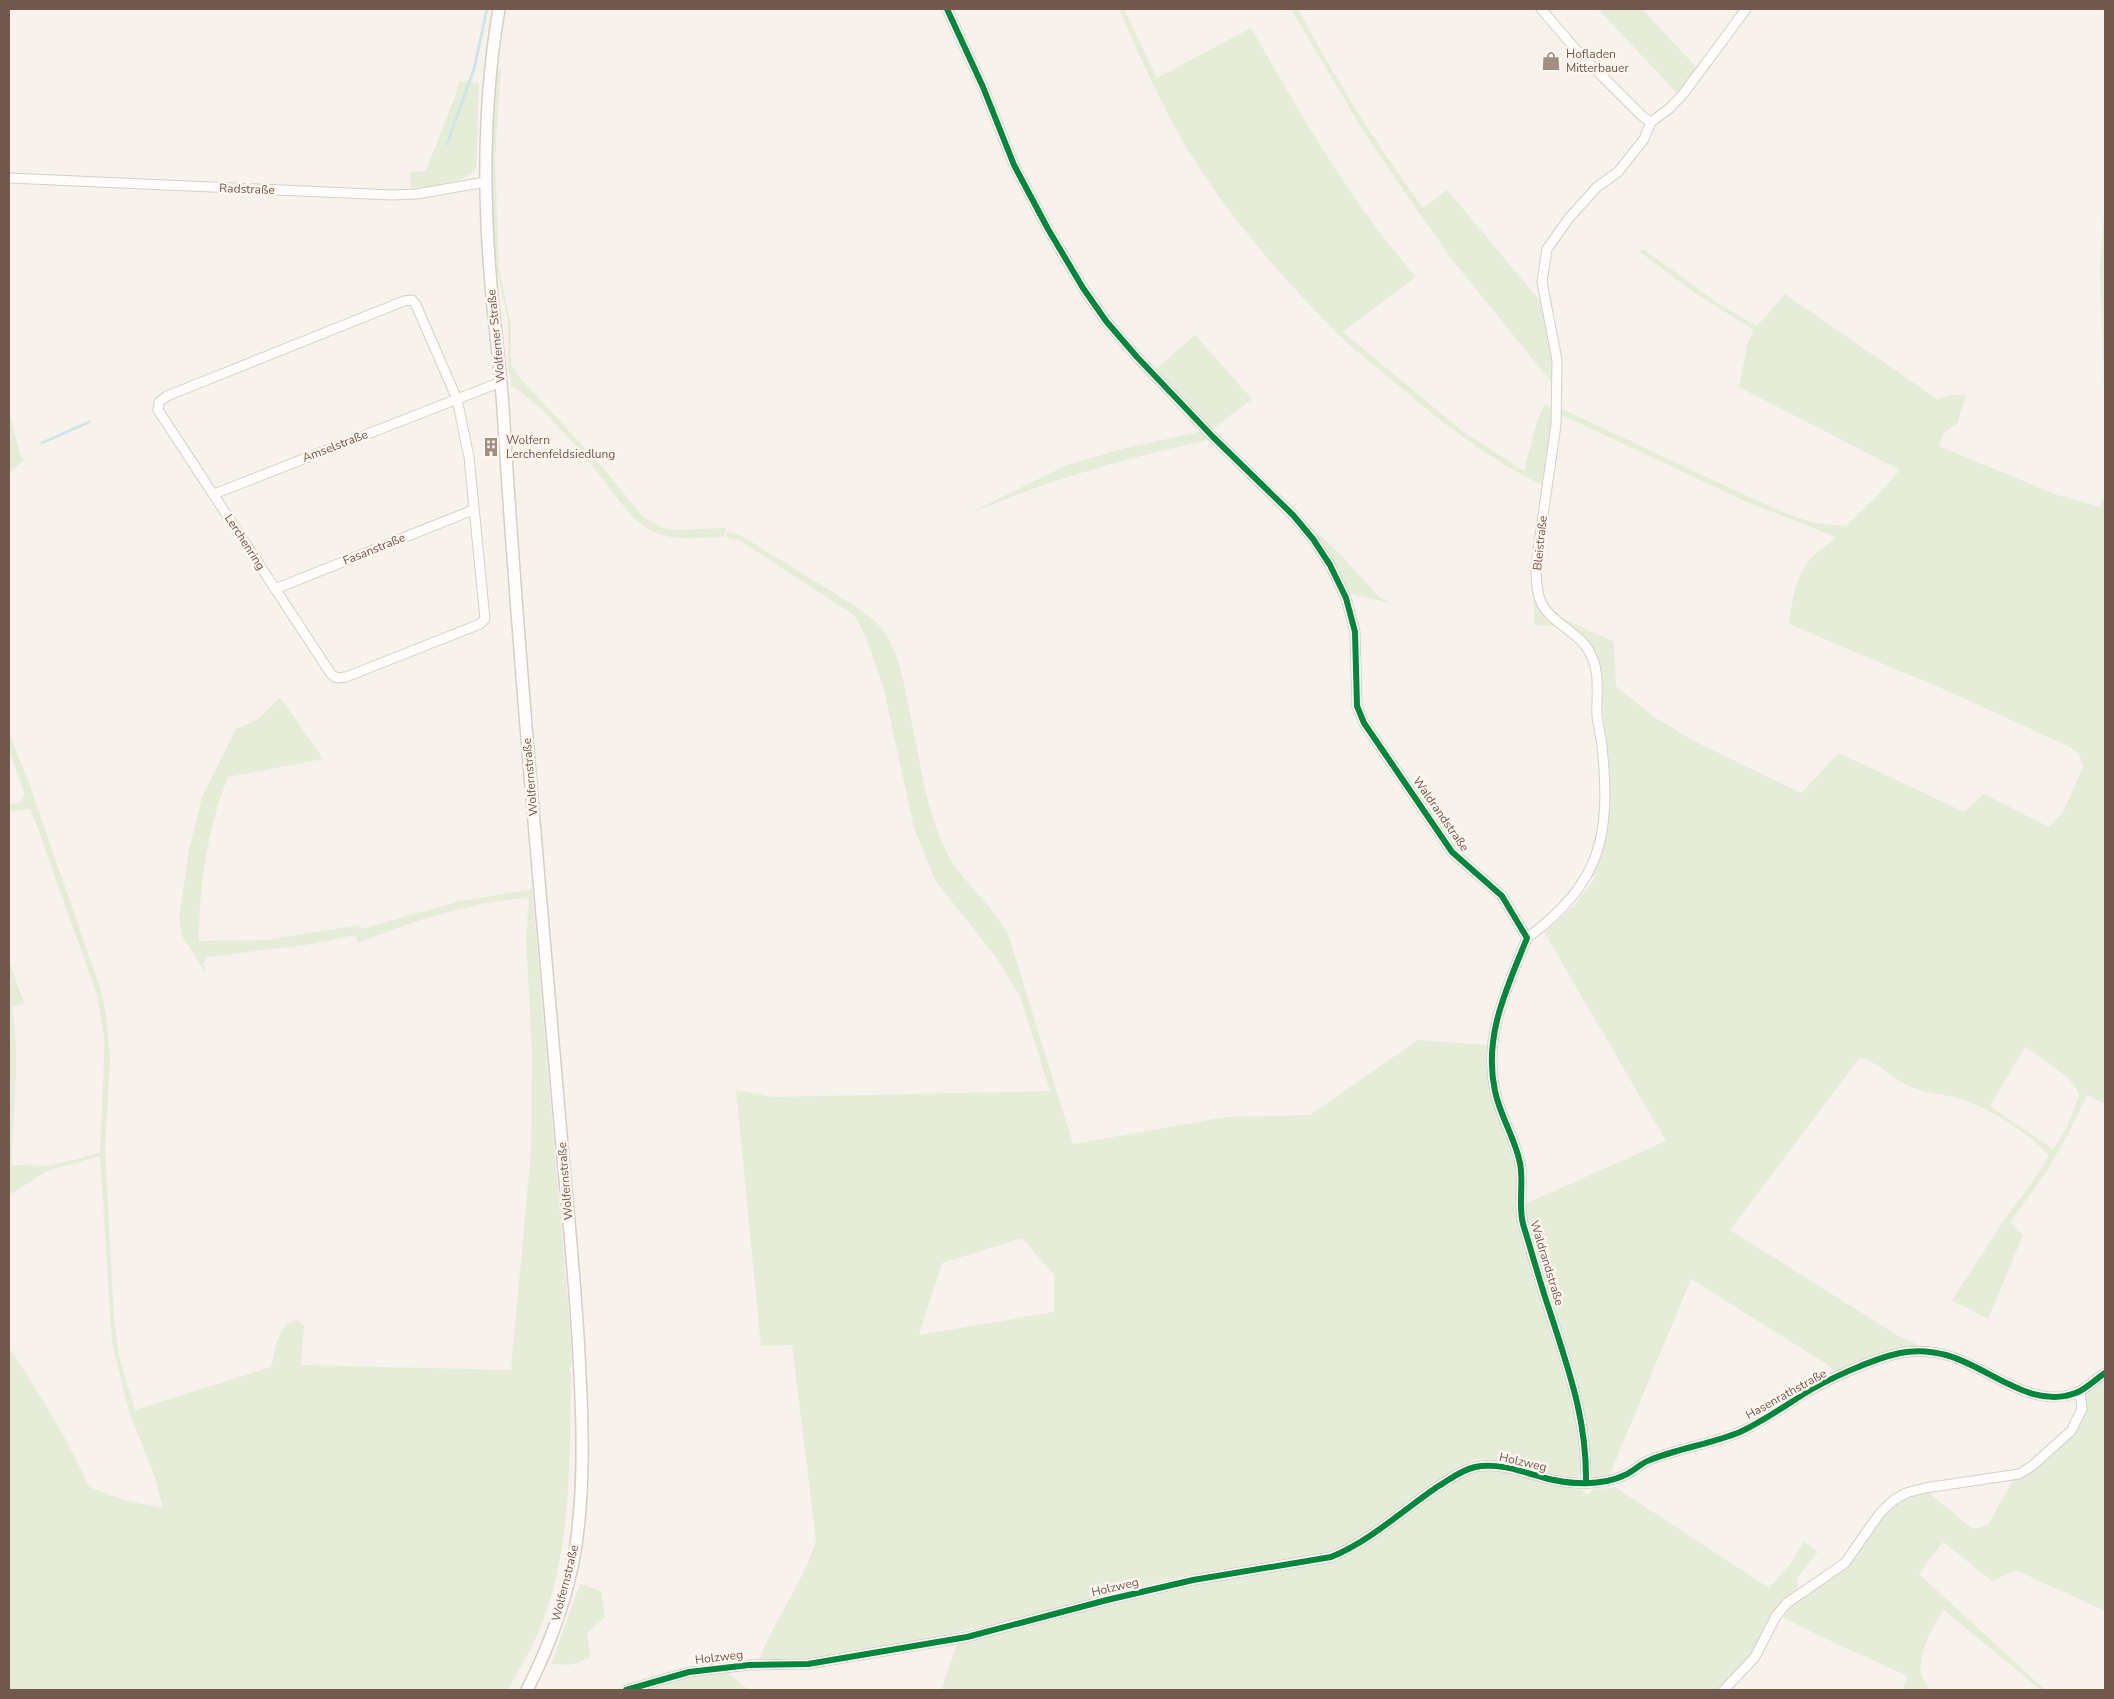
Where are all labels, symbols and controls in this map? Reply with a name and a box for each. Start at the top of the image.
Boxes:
place label: Hofladen Mitterbauer [1566,46,1629,76]
shop icon: Hofladen Mitterbauer [1540,50,1562,72]
street label: Radstraße [219,180,275,198]
street label: Wolferner Straße [483,289,509,383]
street label: Amselstraße [300,426,370,466]
place label: Wolfern Lerchenfeldsiedlung [506,432,615,462]
building icon: Wolfern Lerchenfeldsiedlung [480,436,502,458]
street label: Lerchenring [221,511,269,573]
street label: Bleistraße [1529,515,1551,571]
street label: Fasanstraße [340,529,408,569]
street label: Wolfernstraße [519,737,541,817]
street label: Waldrandstraße [1409,773,1473,855]
street label: Wolfernstraße [554,1141,576,1221]
street label: Waldrandstraße [1526,1219,1568,1307]
street label: Hasenrathstraße [1743,1365,1829,1423]
street label: Holzweg [1498,1449,1548,1475]
street label: Wolfernstraße [548,1543,582,1623]
street label: Holzweg [1090,1574,1140,1600]
street label: Holzweg [694,1646,744,1668]

